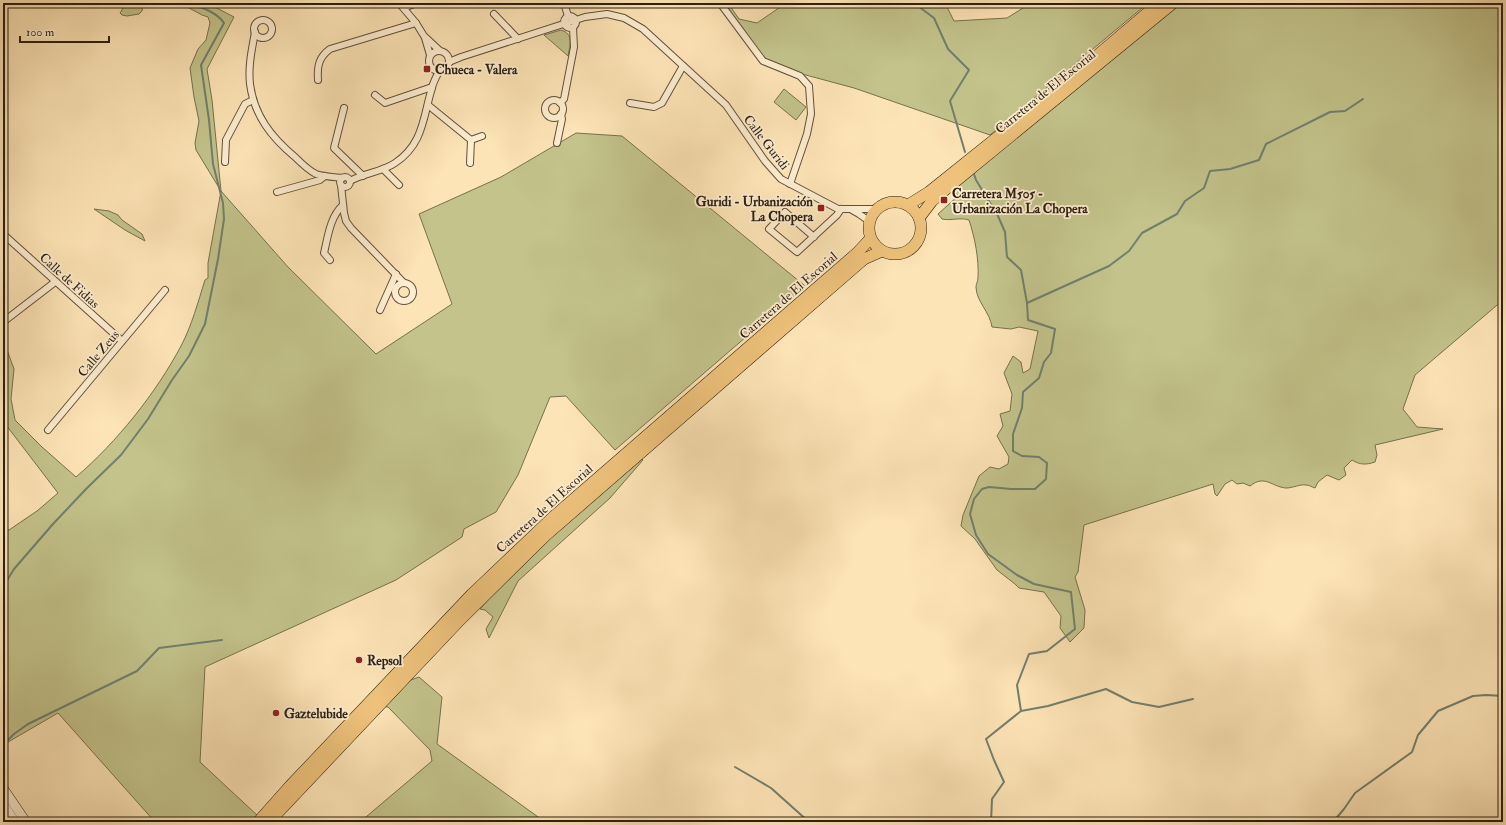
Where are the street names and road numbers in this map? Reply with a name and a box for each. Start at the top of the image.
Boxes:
street label: Carretera de El Escorial [992,46,1100,137]
street label: Calle Guridi [740,112,793,174]
street label: Carretera de El Escorial [736,248,841,343]
street label: Calle de Fidias [36,250,103,312]
street label: Calle Zeus [75,327,123,380]
street label: Carretera de El Escorial [493,461,597,556]

